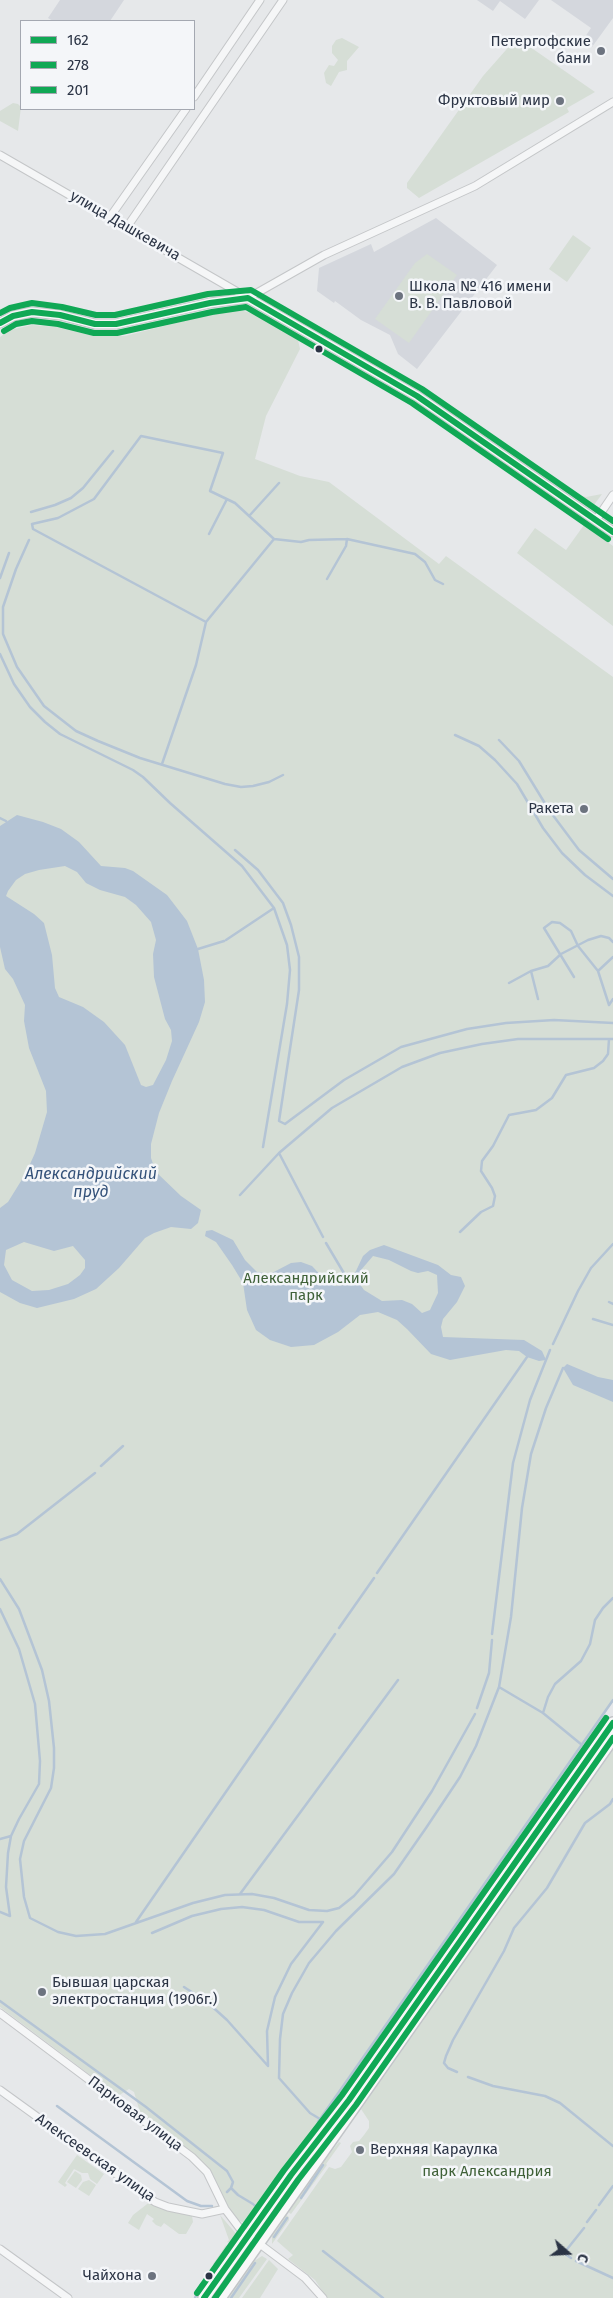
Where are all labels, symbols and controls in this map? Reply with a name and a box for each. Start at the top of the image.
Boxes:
legend [20,20,195,110]
text: 162 [67,31,89,49]
place label: Петергофские бани [490,33,591,68]
marker: Петергофские бани [595,45,607,57]
text: 278 [67,56,89,74]
text: 201 [67,81,89,99]
place label: Фруктовый мир [438,92,550,110]
marker: Фруктовый мир [554,95,566,107]
street label: улица Дашкевича [66,187,184,265]
place label: Школа № 416 имени В. В. Павловой [409,278,551,313]
marker: Школа № 416 имени В. В. Павловой [393,290,405,302]
unlabelled marker [314,344,324,354]
place label: Ракета [528,800,574,818]
marker: Ракета [578,803,590,815]
water label: Александрийский пруд [25,1165,157,1203]
park label: Александрийский парк [243,1270,369,1305]
place label: Бывшая царская электростанция (1906г.) [52,1974,217,2009]
marker: Бывшая царская электростанция (1906г.) [36,1986,48,1998]
street label: Парковая улица [84,2072,186,2156]
street label: Алексеевская улица [32,2110,158,2206]
place label: Верхняя Караулка [370,2141,498,2159]
marker: Верхняя Караулка [354,2144,366,2156]
park label: парк Александрия [422,2163,552,2181]
north arrow [543,2228,593,2278]
text: С [573,2251,592,2265]
place label: Чайхона [83,2267,142,2285]
marker: Чайхона [146,2270,158,2282]
unlabelled marker [204,2271,214,2281]

